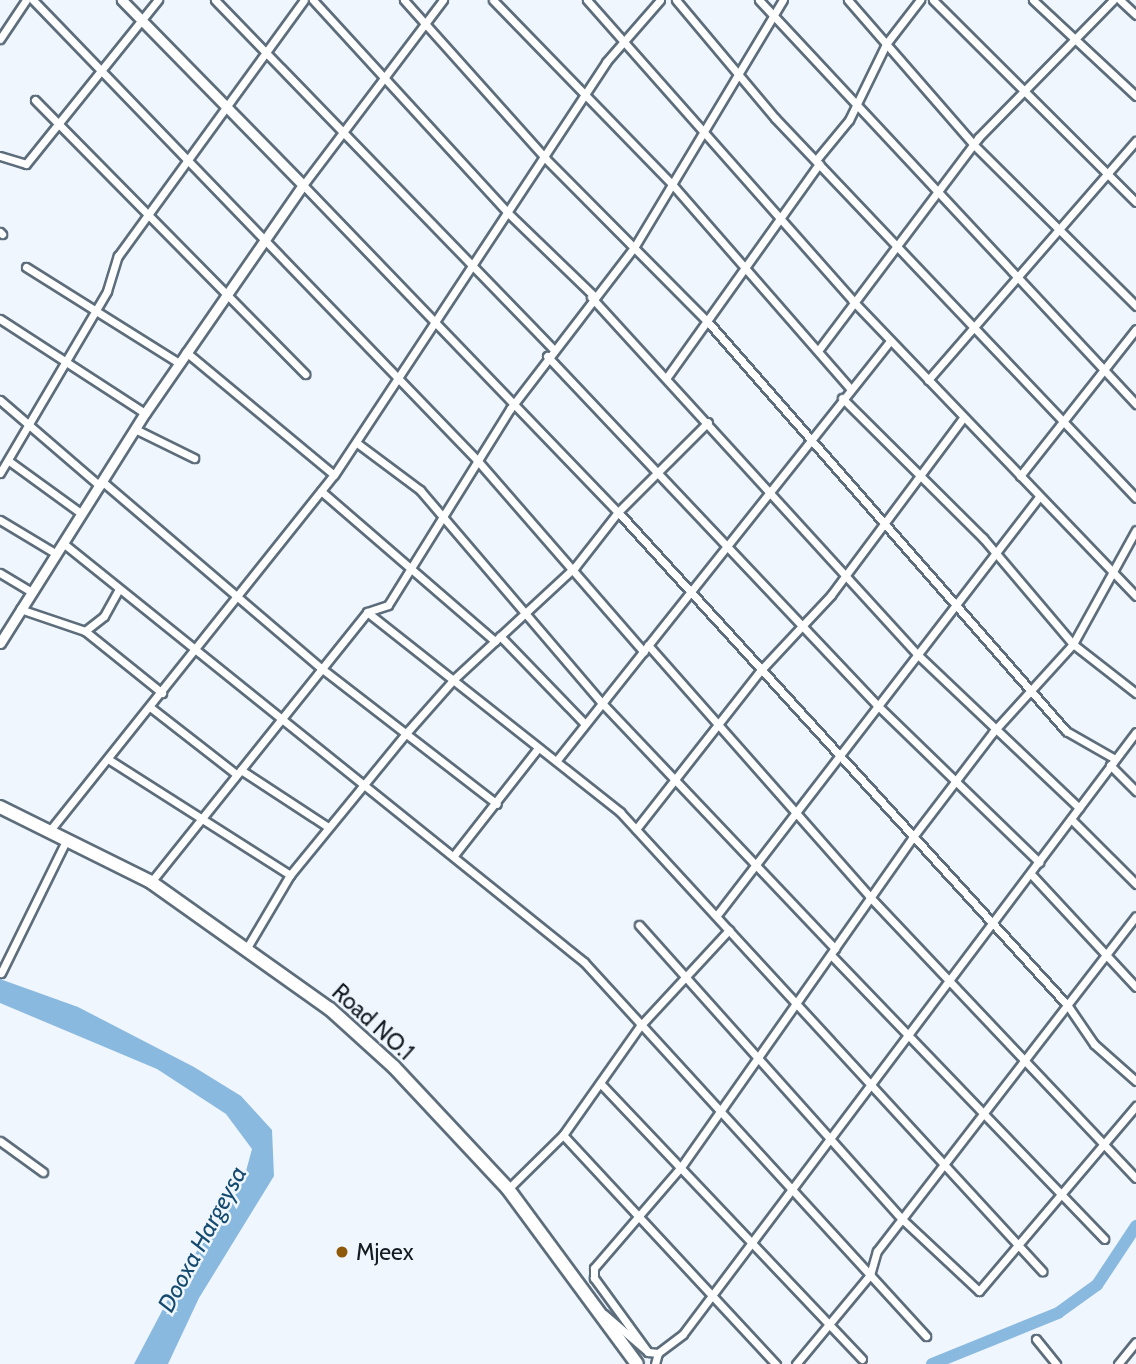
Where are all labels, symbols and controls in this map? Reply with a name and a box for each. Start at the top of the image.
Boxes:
street label: Road NO.1 [326,978,420,1066]
water label: Dooxa Hargeysa [152,1161,252,1317]
place label: Mjeex [356,1238,414,1266]
marker: Mjeex [334,1244,350,1260]

